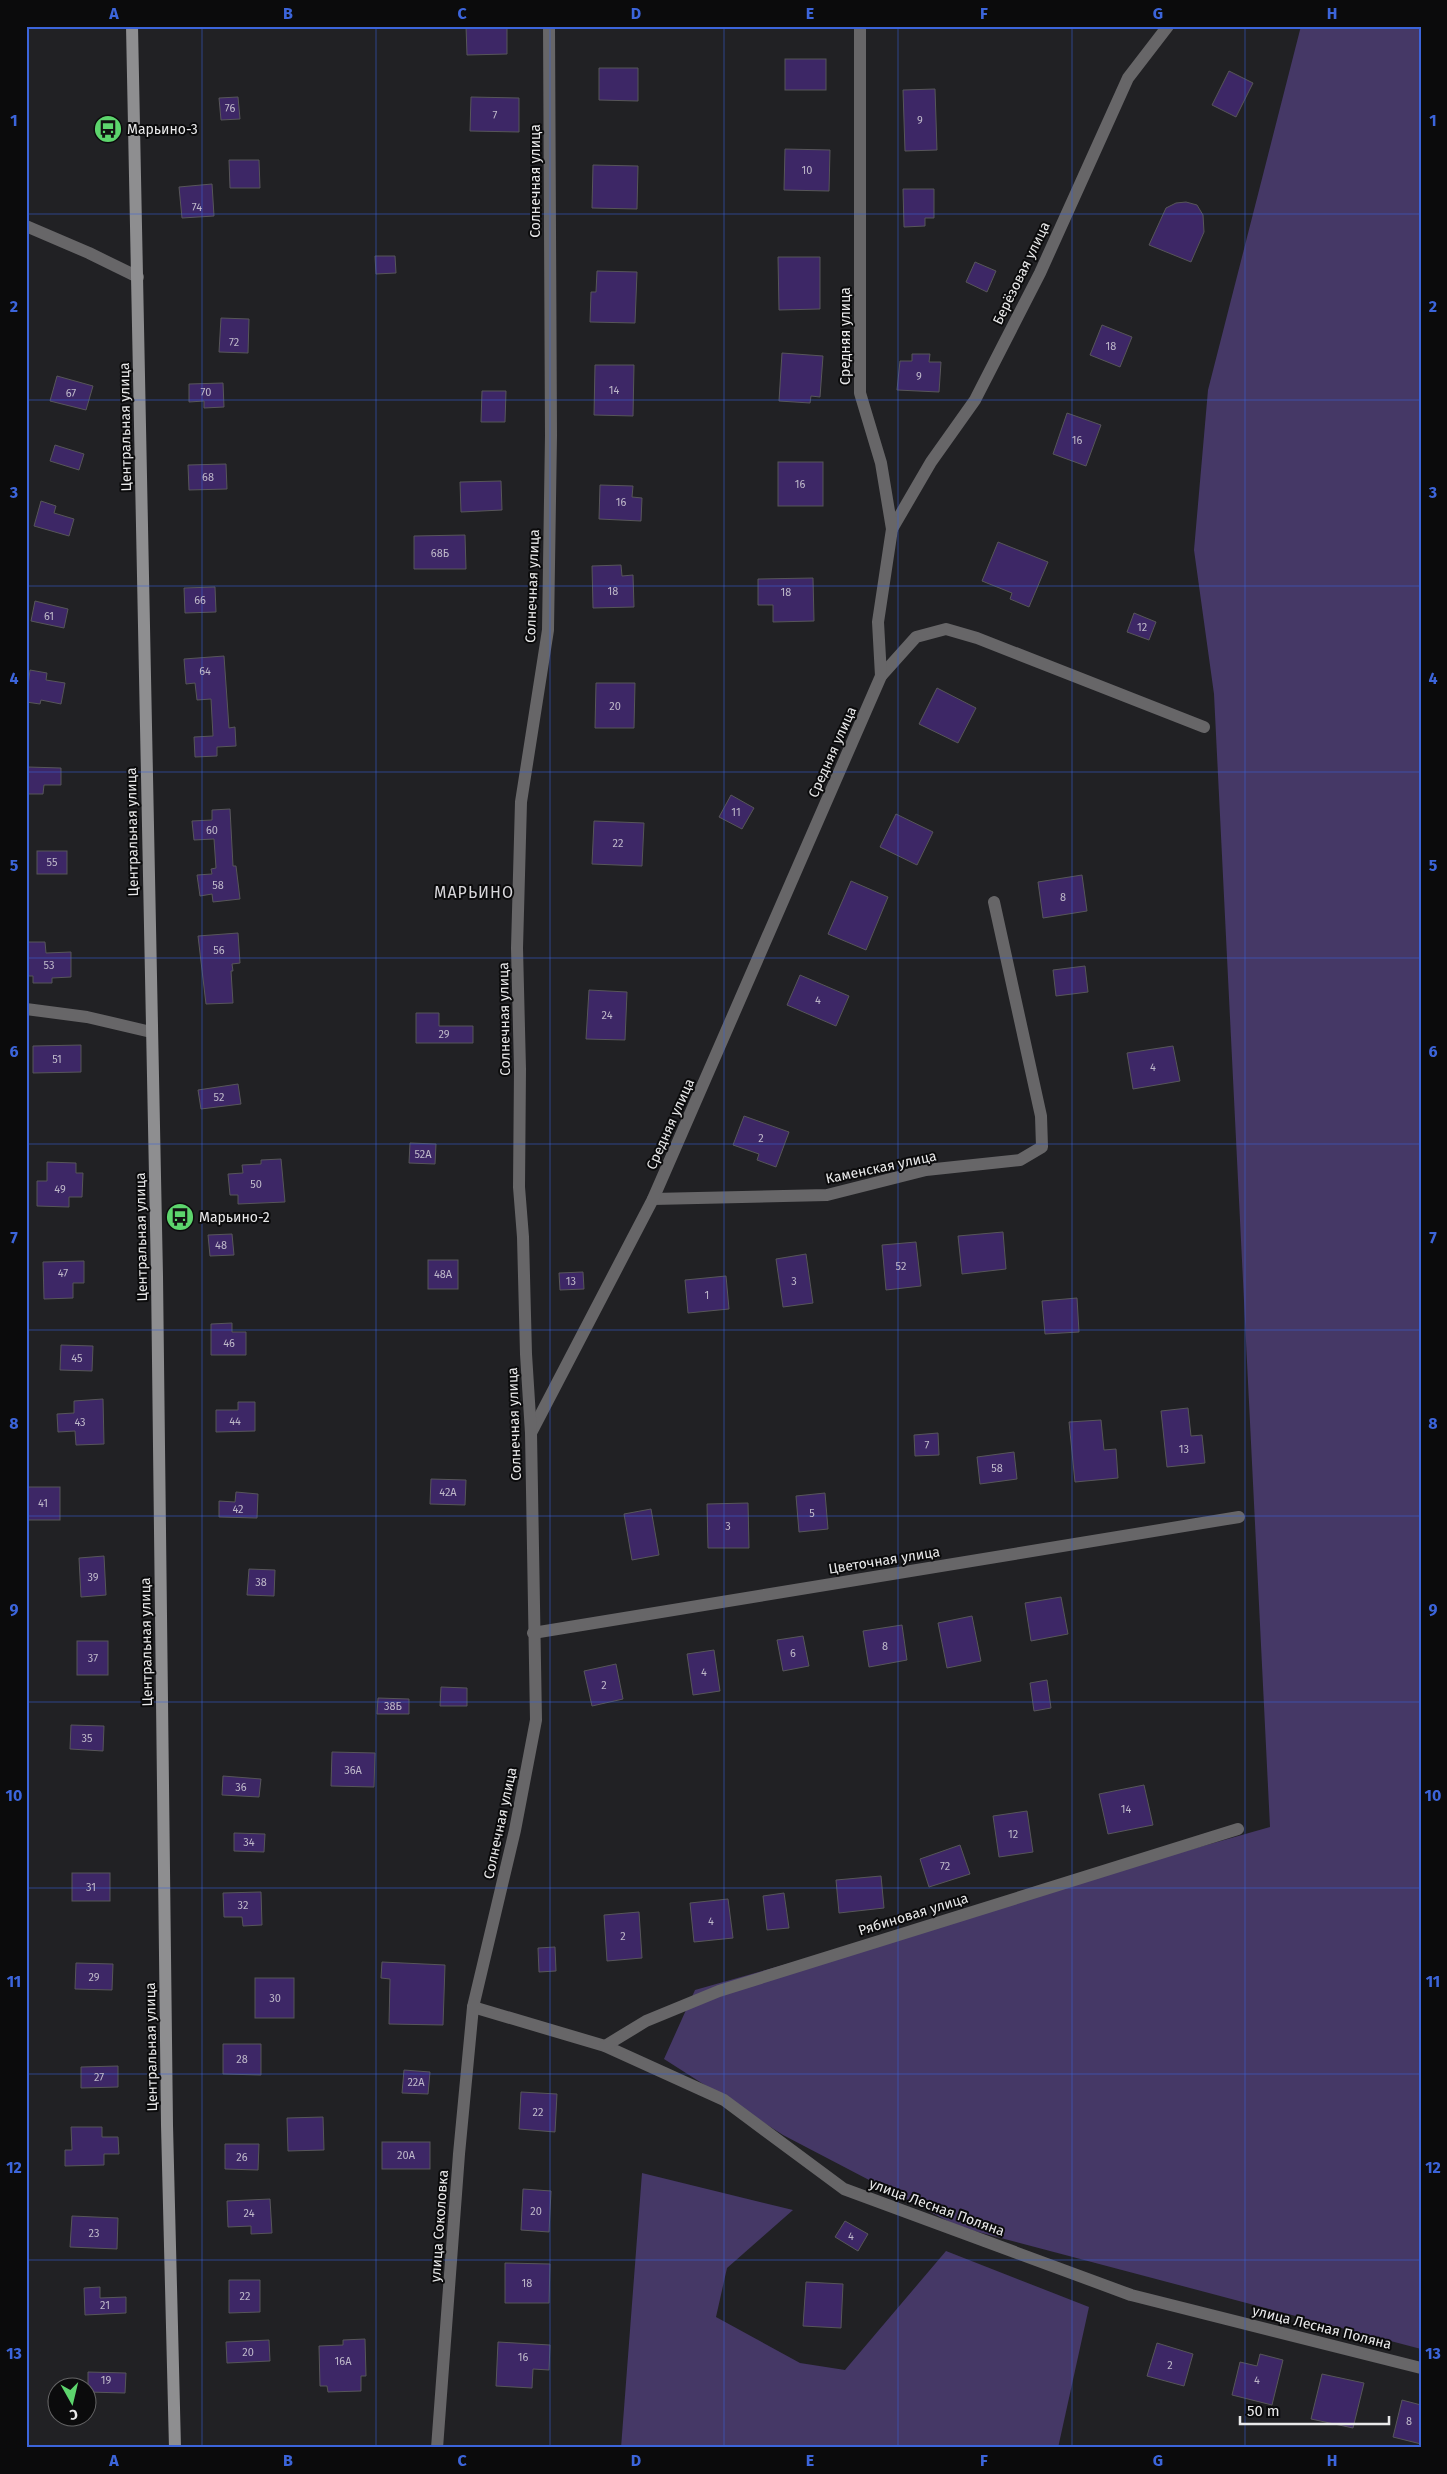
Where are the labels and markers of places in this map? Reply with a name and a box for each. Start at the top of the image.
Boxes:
bus stop icon: Марьино-3 [93,114,123,144]
place label: Марьино-3 [127,121,198,138]
bus stop icon: Марьино-2 [165,1202,195,1232]
place label: Марьино-2 [199,1209,270,1226]

